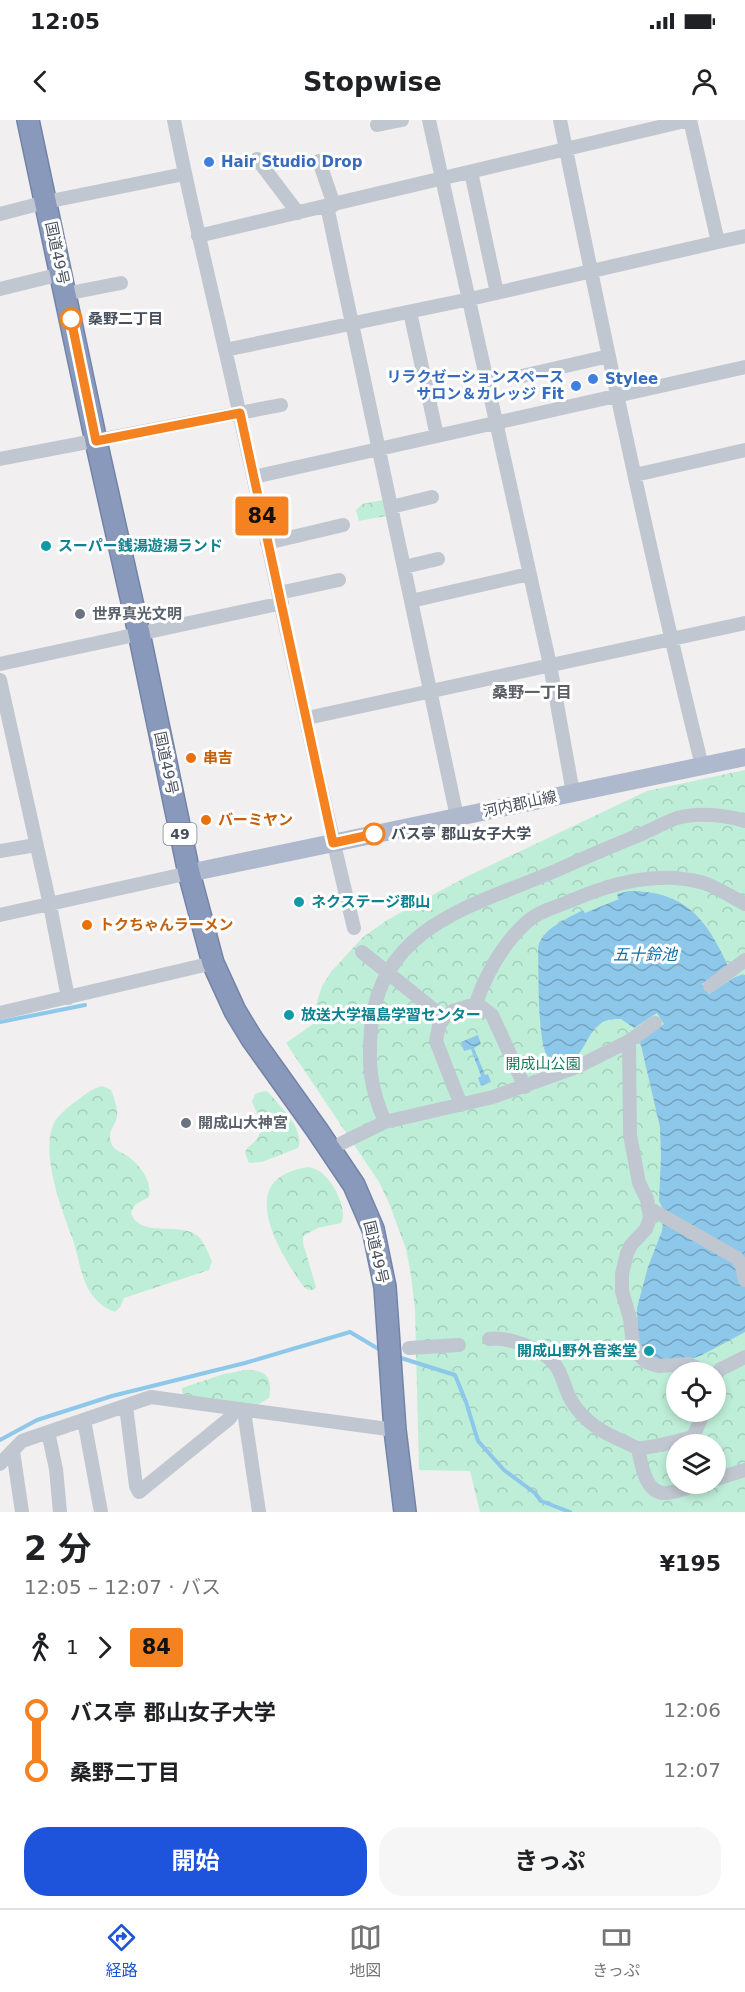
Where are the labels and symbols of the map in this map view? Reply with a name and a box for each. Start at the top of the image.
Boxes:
place label: Hair Studio Drop [221,153,363,171]
marker: Hair Studio Drop [202,155,216,169]
street label: 国道49号 [42,220,72,286]
marker: 桑野二丁目 [60,308,82,330]
place label: 桑野二丁目 [88,310,163,328]
place label: リラクゼーションスペース サロン＆カレッジ Fit [386,368,564,403]
place label: Stylee [605,370,658,388]
marker: Stylee [586,372,600,386]
marker: リラクゼーションスペース サロン＆カレッジ Fit [569,379,583,393]
line badge: 84 [235,496,289,536]
place label: スーパー銭湯遊湯ランド [58,537,223,555]
marker: スーパー銭湯遊湯ランド [39,539,53,553]
place label: 世界真光文明 [92,605,182,623]
marker: 世界真光文明 [73,607,87,621]
district label: 桑野一丁目 [492,683,572,702]
street label: 国道49号 [151,730,181,796]
place label: 串吉 [203,749,233,767]
marker: 串吉 [184,751,198,765]
street label: 河内郡山線 [481,787,559,821]
place label: バーミヤン [218,811,293,829]
marker: バーミヤン [199,813,213,827]
road number: 49 [164,823,196,845]
marker: バス亭 郡山女子大学 [363,823,385,845]
place label: バス亭 郡山女子大学 [391,825,531,843]
place label: ネクステージ郡山 [311,893,430,911]
marker: ネクステージ郡山 [292,895,306,909]
place label: トクちゃんラーメン [99,916,233,934]
marker: トクちゃんラーメン [80,918,94,932]
water label: 五十鈴池 [613,945,679,964]
place label: 放送大学福島学習センター [301,1006,481,1024]
marker: 放送大学福島学習センター [282,1008,296,1022]
park label: 開成山公園 [505,1055,581,1073]
place label: 開成山大神宮 [198,1114,288,1132]
marker: 開成山大神宮 [179,1116,193,1130]
street label: 国道49号 [360,1219,392,1285]
place label: 開成山野外音楽堂 [517,1342,637,1360]
marker: 開成山野外音楽堂 [642,1344,656,1358]

